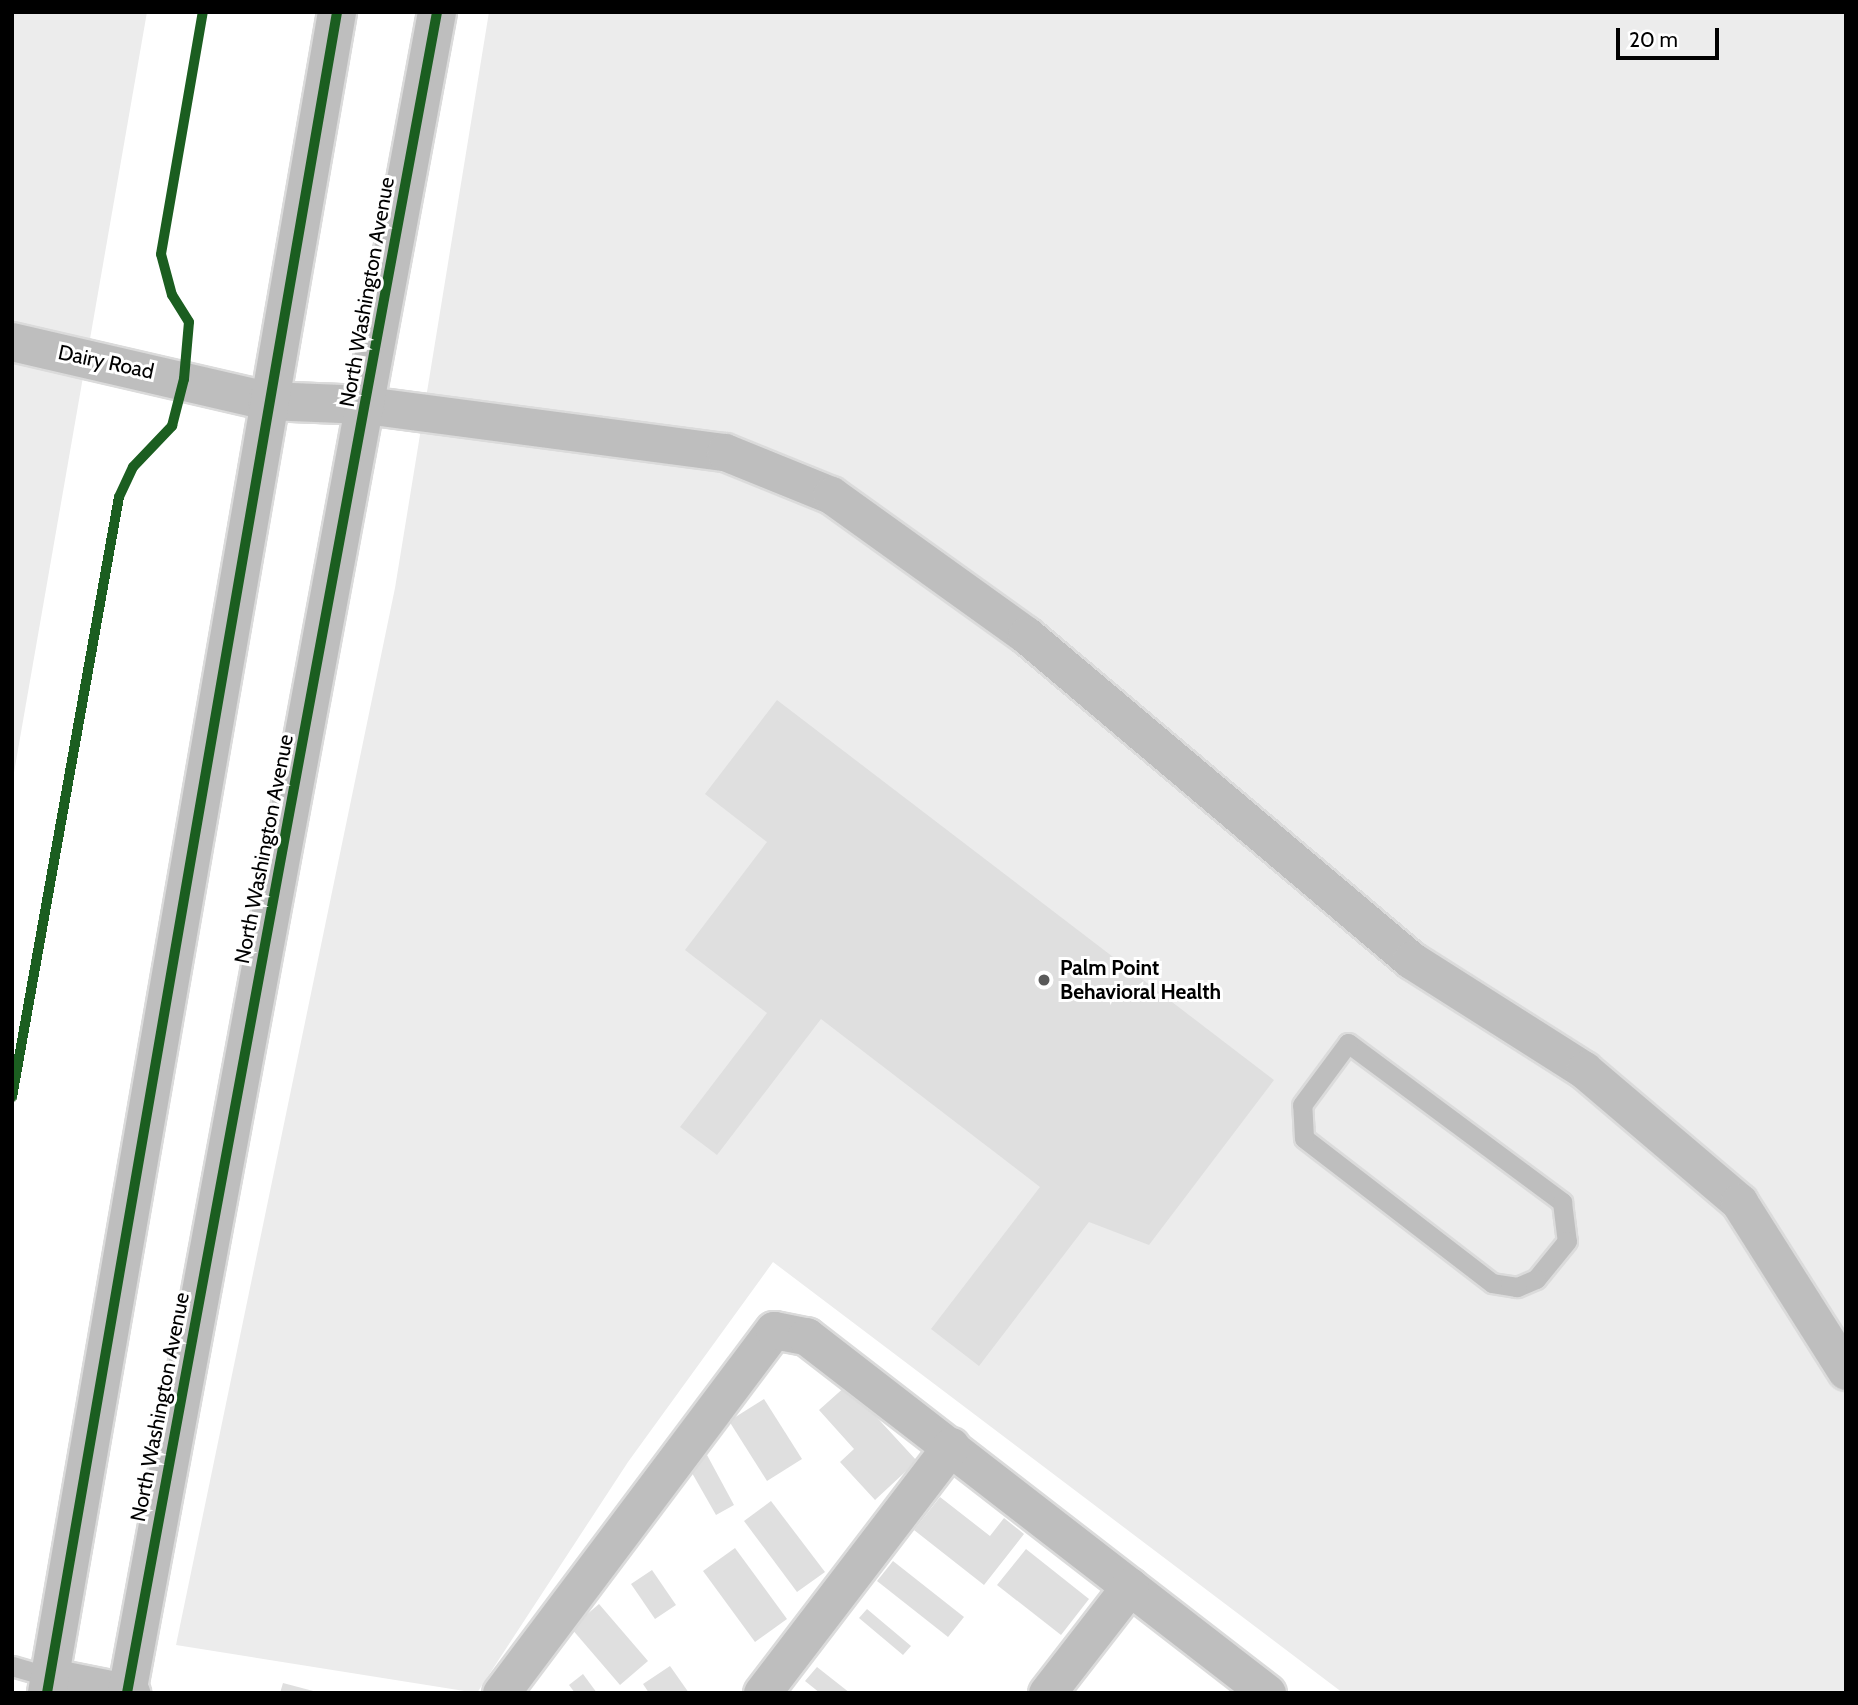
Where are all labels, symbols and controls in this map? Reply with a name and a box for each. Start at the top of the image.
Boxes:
scale bar [1620,14,1723,58]
text: 20 m [1629,27,1678,52]
street label: North Washington Avenue [334,175,400,409]
street label: Dairy Road [56,340,156,384]
street label: North Washington Avenue [229,732,299,966]
place label: Palm Point Behavioral Health [1060,955,1221,1005]
marker: Palm Point Behavioral Health [1034,970,1054,990]
street label: North Washington Avenue [125,1290,195,1524]

